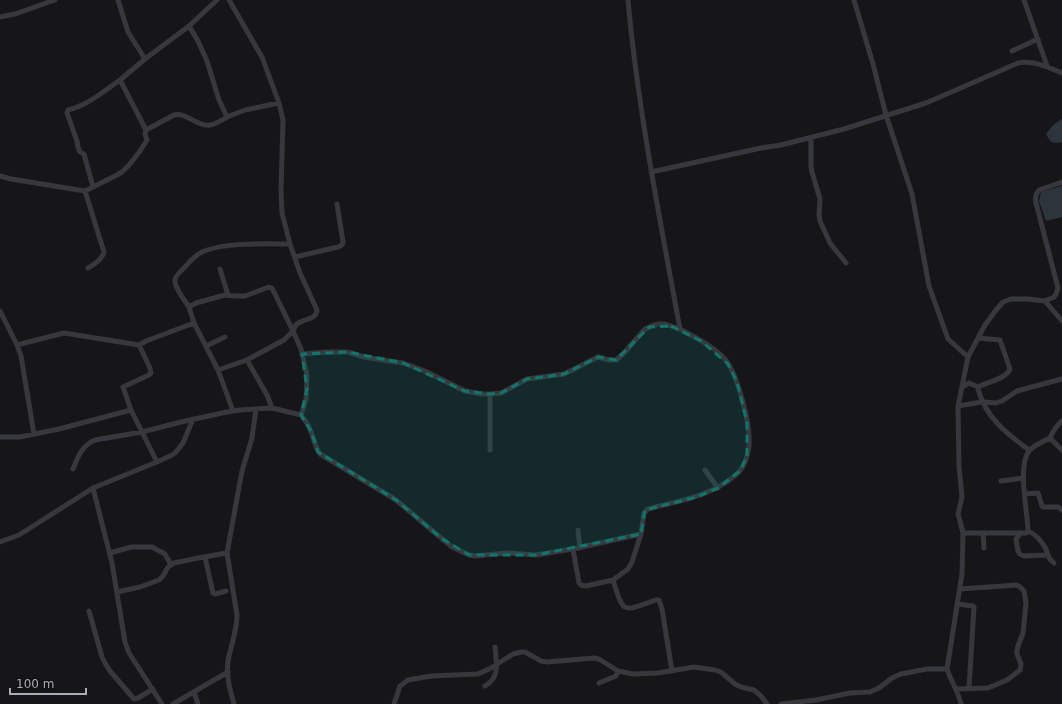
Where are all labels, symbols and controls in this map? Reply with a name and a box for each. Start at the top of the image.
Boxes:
scale bar [10,670,86,696]
text: 100 m [16,677,54,691]

